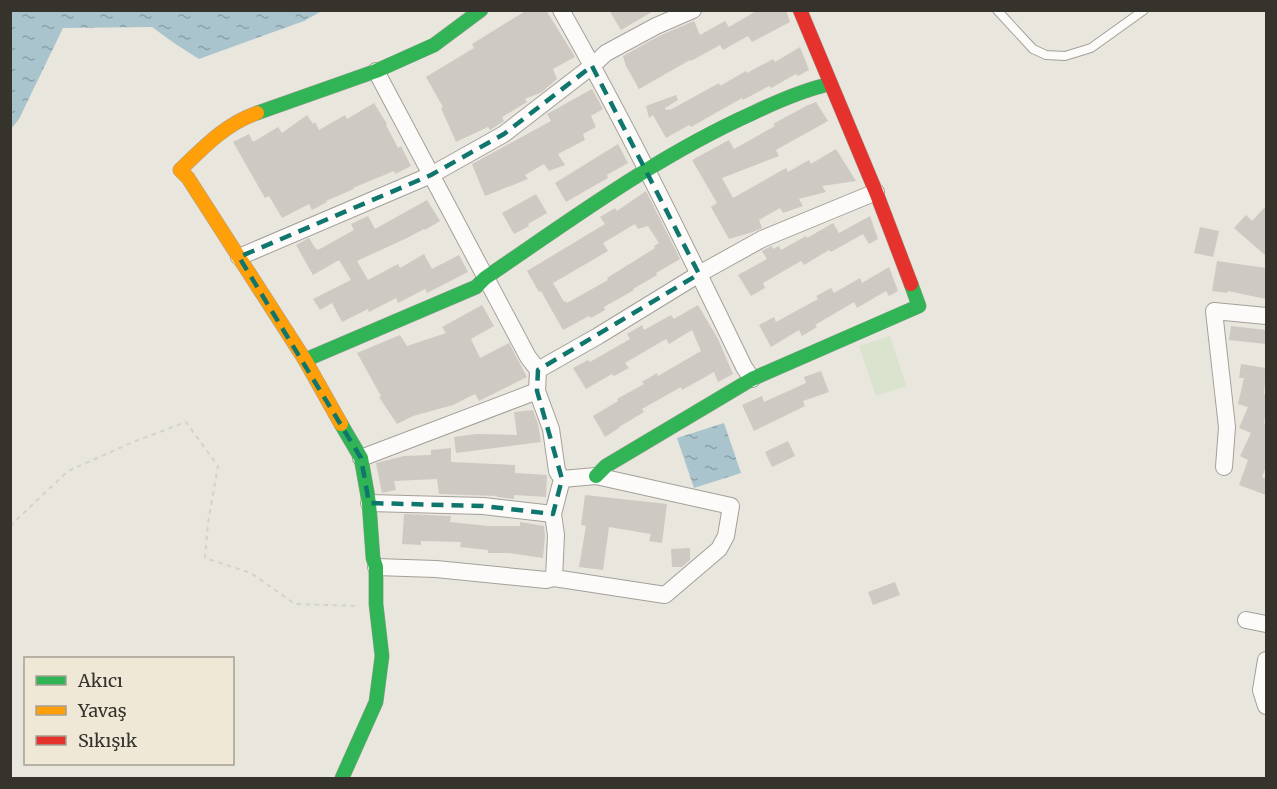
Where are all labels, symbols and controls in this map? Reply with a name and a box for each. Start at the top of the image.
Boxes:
legend [24,657,234,765]
text: Akıcı [77,669,123,692]
text: Yavaş [77,699,127,722]
text: Sıkışık [78,729,138,752]

